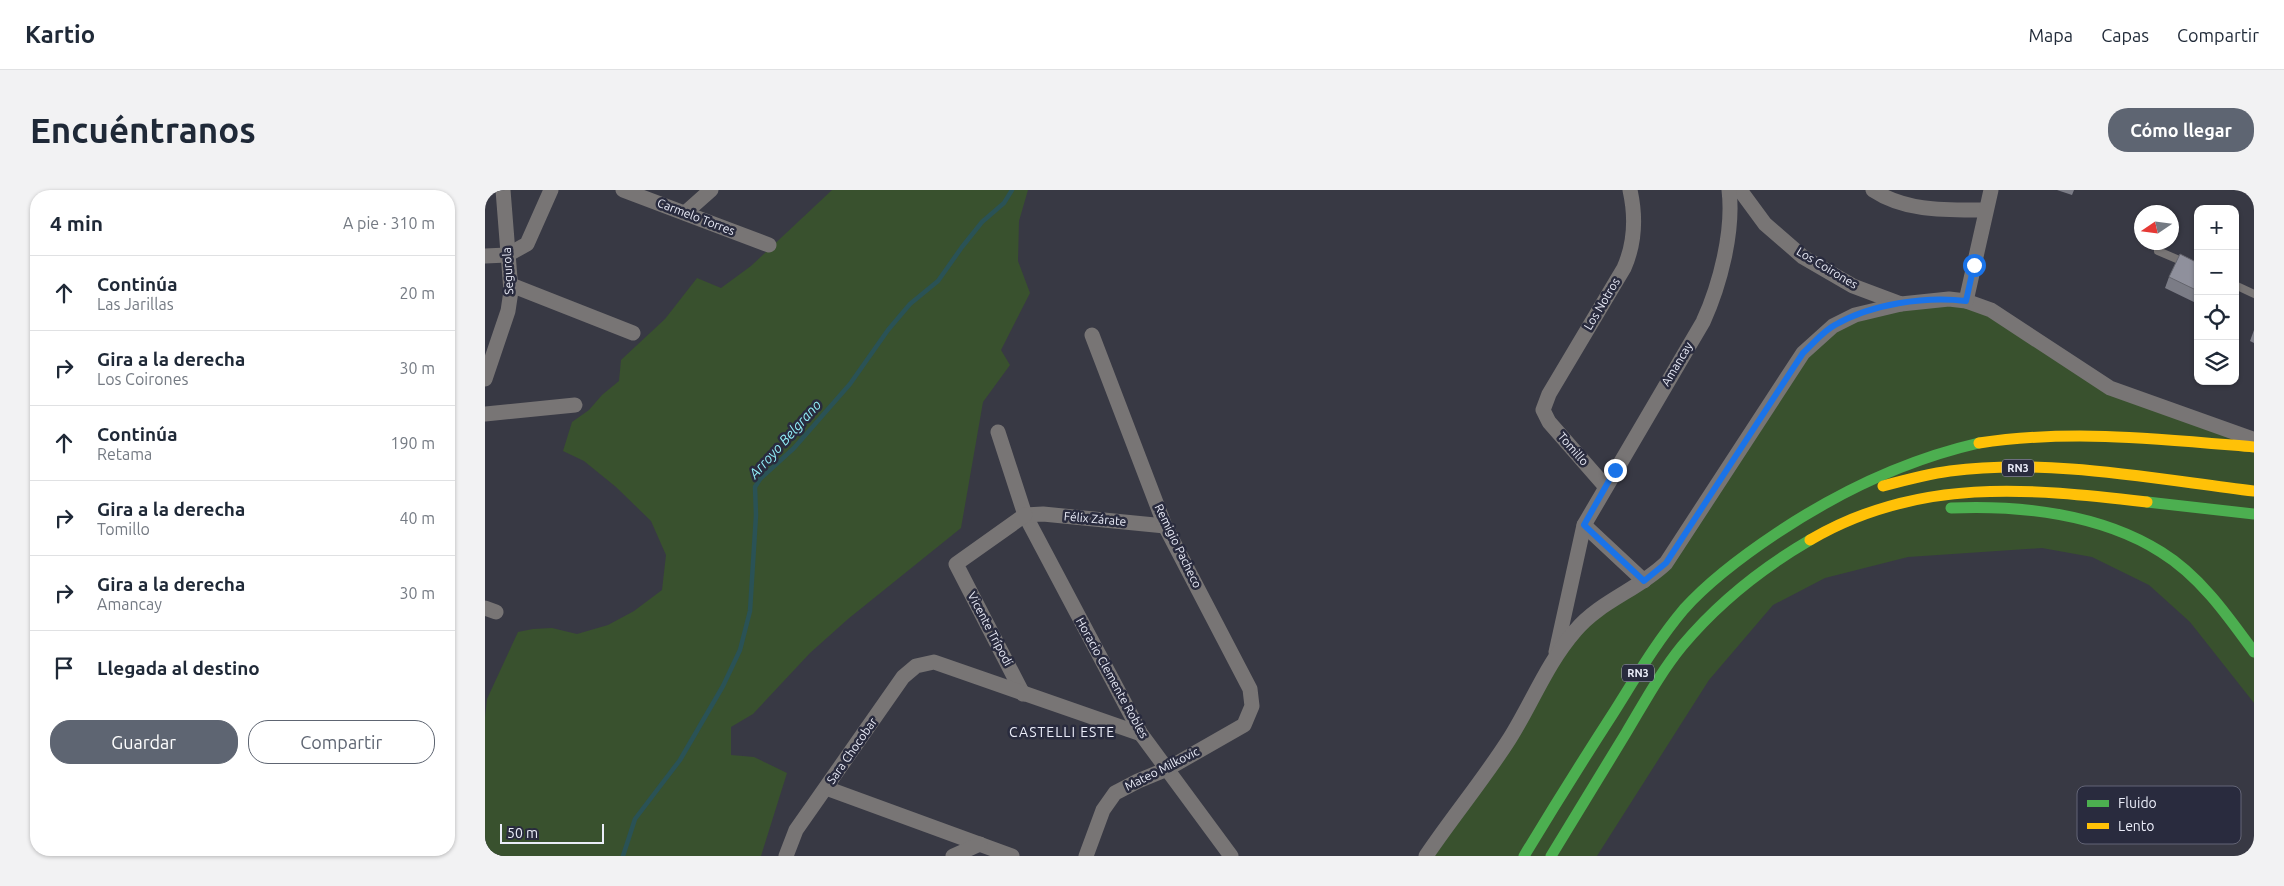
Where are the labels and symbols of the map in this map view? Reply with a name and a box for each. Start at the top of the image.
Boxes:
street label: Carmelo Torres [656,196,737,237]
north arrow [2134,205,2179,250]
street label: Los Coirones [1795,244,1860,291]
street label: Segurola [500,247,515,295]
route start [1963,254,1986,277]
street label: Los Notros [1581,275,1622,332]
street label: Amancay [1658,339,1695,388]
water label: Arroyo Belgrano [745,396,825,482]
street label: Tomillo [1555,429,1591,468]
route end [1604,459,1627,482]
road number: RN3 [2002,460,2034,476]
street label: Remigio Pacheco [1152,502,1204,590]
street label: Félix Zárate [1063,509,1127,528]
street label: Vicente Trípodi [966,590,1015,668]
street label: Horacio Clemente Robles [1074,615,1151,740]
road number: RN3 [1622,664,1654,682]
street label: Sara Chocobar [824,715,879,786]
district label: CASTELLI ESTE [1009,724,1115,740]
street label: Mateo Milkovic [1123,744,1201,793]
legend [2077,786,2241,844]
text: Fluido [2118,795,2157,811]
text: Lento [2118,818,2155,834]
scale bar [500,821,604,844]

